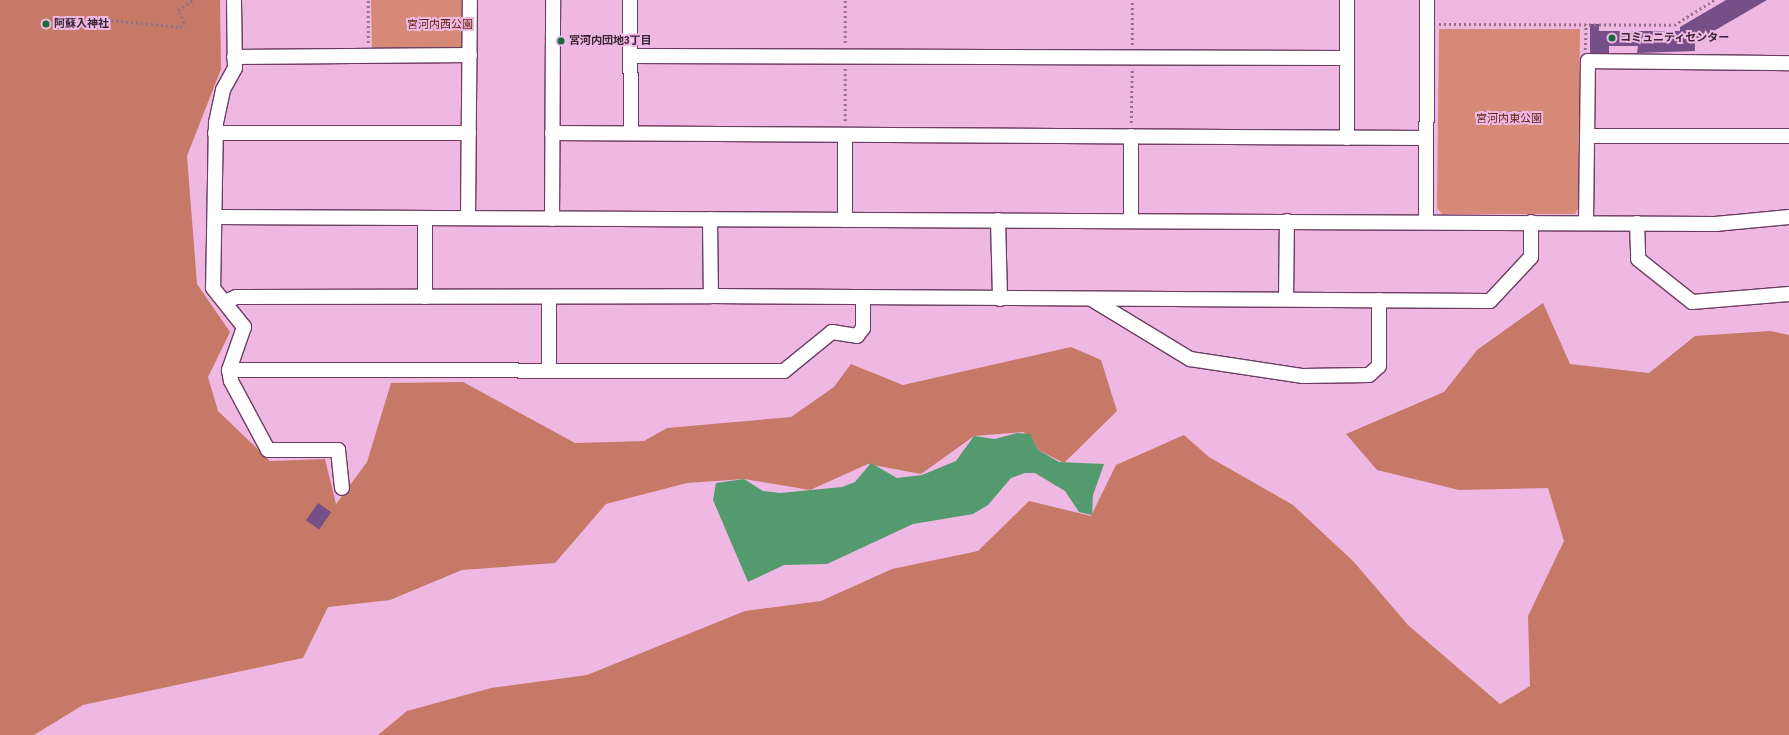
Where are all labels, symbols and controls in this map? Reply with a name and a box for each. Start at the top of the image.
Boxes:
place label: 阿蘇入神社 [54,17,109,31]
park label: 宮河内西公園 [407,18,473,32]
marker: 阿蘇入神社 [41,19,51,29]
place label: コミュニティセンター [1620,31,1730,45]
marker: コミュニティセンター [1607,33,1617,43]
place label: 宮河内団地3丁目 [569,34,652,48]
marker: 宮河内団地3丁目 [556,36,566,46]
park label: 宮河内東公園 [1476,112,1542,126]

